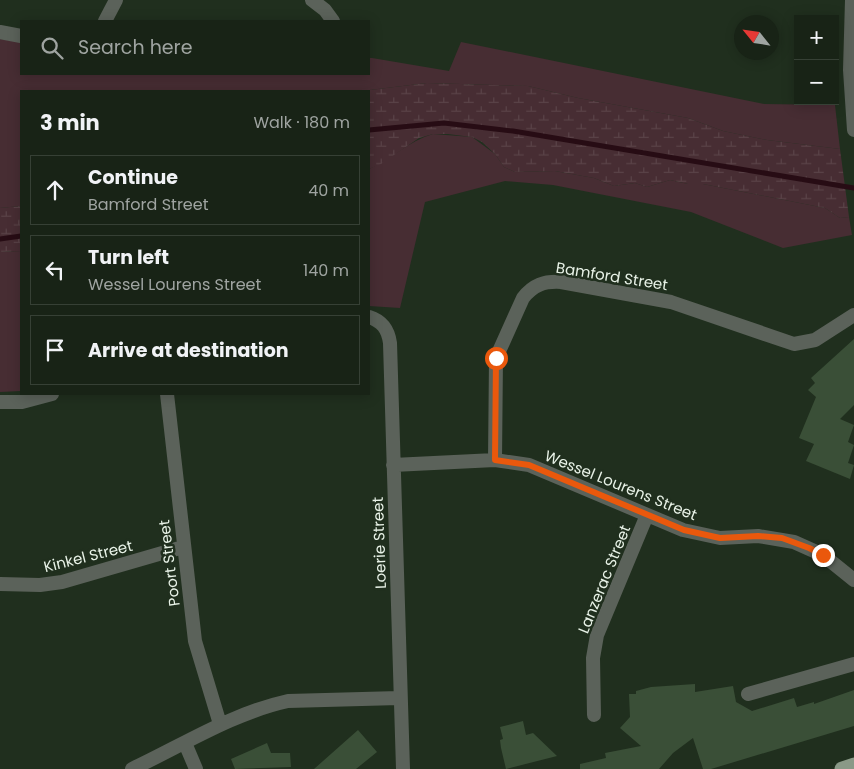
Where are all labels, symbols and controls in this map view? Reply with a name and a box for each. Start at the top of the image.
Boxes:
north arrow [734,15,779,60]
map controls [794,15,839,105]
button: + [794,15,839,60]
search box [20,20,370,75]
icon: search [38,34,66,62]
text: Search here [78,34,192,61]
button: − [794,60,839,105]
text: 3 min [40,108,100,137]
text: Walk · 180 m [253,111,350,134]
text: Continue [88,164,178,191]
icon: ahead [41,176,69,204]
text: 40 m [308,179,349,202]
text: Bamford Street [88,193,209,216]
text: Turn left [88,244,169,271]
icon: left [41,256,69,284]
street label: Bamford Street [555,257,669,295]
text: 140 m [303,259,349,282]
text: Wessel Lourens Street [88,273,261,296]
icon: arrive [41,336,69,364]
text: Arrive at destination [88,337,289,364]
route start [485,347,508,370]
street label: Wessel Lourens Street [542,445,700,525]
street label: Loerie Street [367,497,391,589]
street label: Poort Street [153,519,185,607]
street label: Lanzerac Street [573,522,635,636]
street label: Kinkel Street [41,535,135,577]
route end [812,544,835,567]

